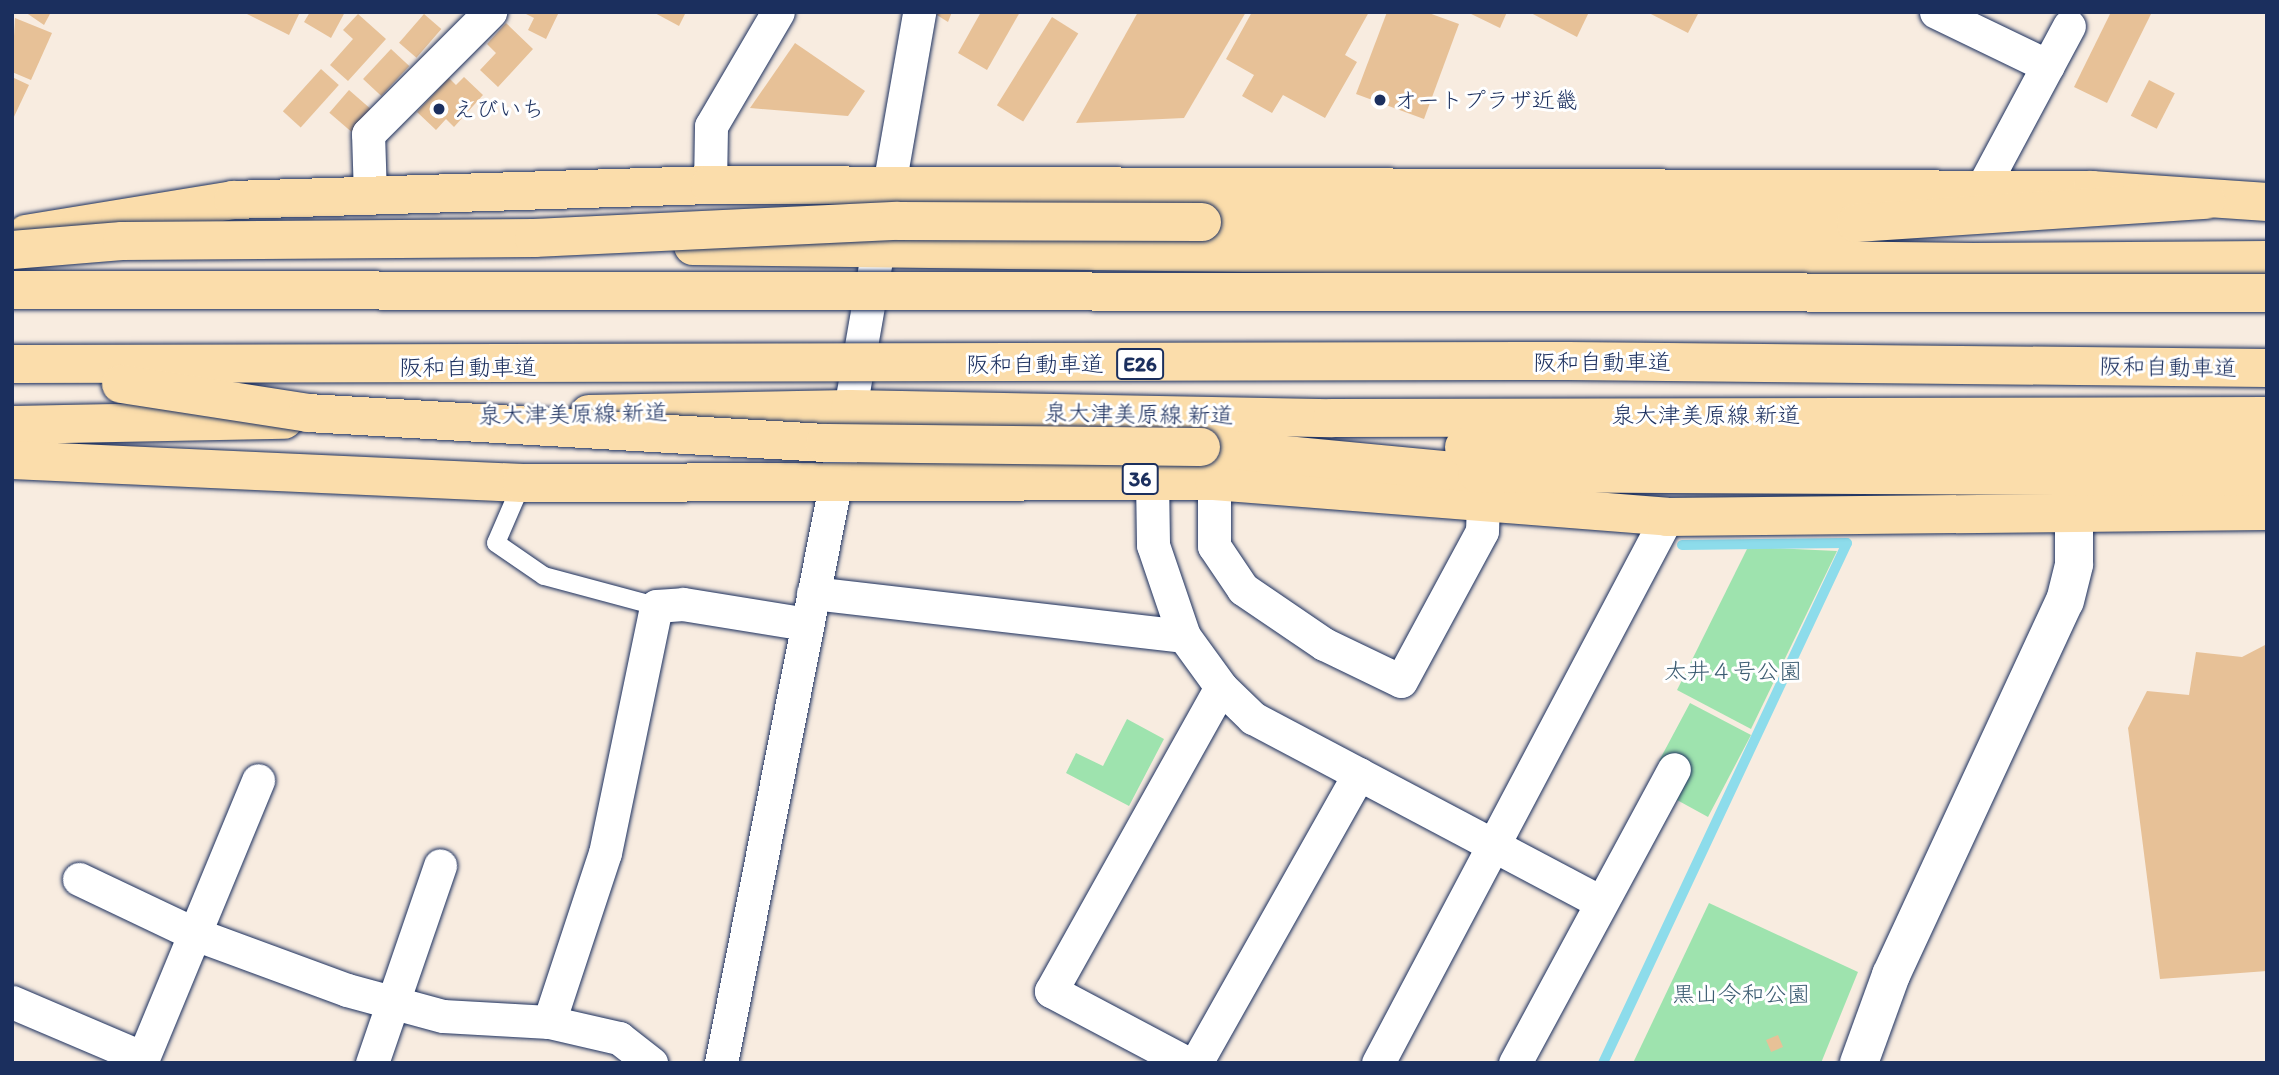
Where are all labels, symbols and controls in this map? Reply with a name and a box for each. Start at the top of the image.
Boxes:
place label: オートプラザ近畿 [1394,86,1578,114]
marker: オートプラザ近畿 [1372,92,1388,108]
place label: えびいち [453,95,545,123]
marker: えびいち [431,101,447,117]
road number: E26 [1116,346,1164,382]
street label: 阪和自動車道 [1533,348,1671,376]
street label: 阪和自動車道 [966,350,1104,378]
street label: 阪和自動車道 [2099,352,2237,382]
street label: 阪和自動車道 [399,353,537,381]
street label: 泉大津美原線 新道 [478,399,668,429]
street label: 泉大津美原線 新道 [1044,399,1234,429]
street label: 泉大津美原線 新道 [1611,401,1801,429]
road number: 36 [1121,462,1159,496]
park label: 太井４号公園 [1664,657,1802,685]
park label: 黒山令和公園 [1672,980,1810,1008]

